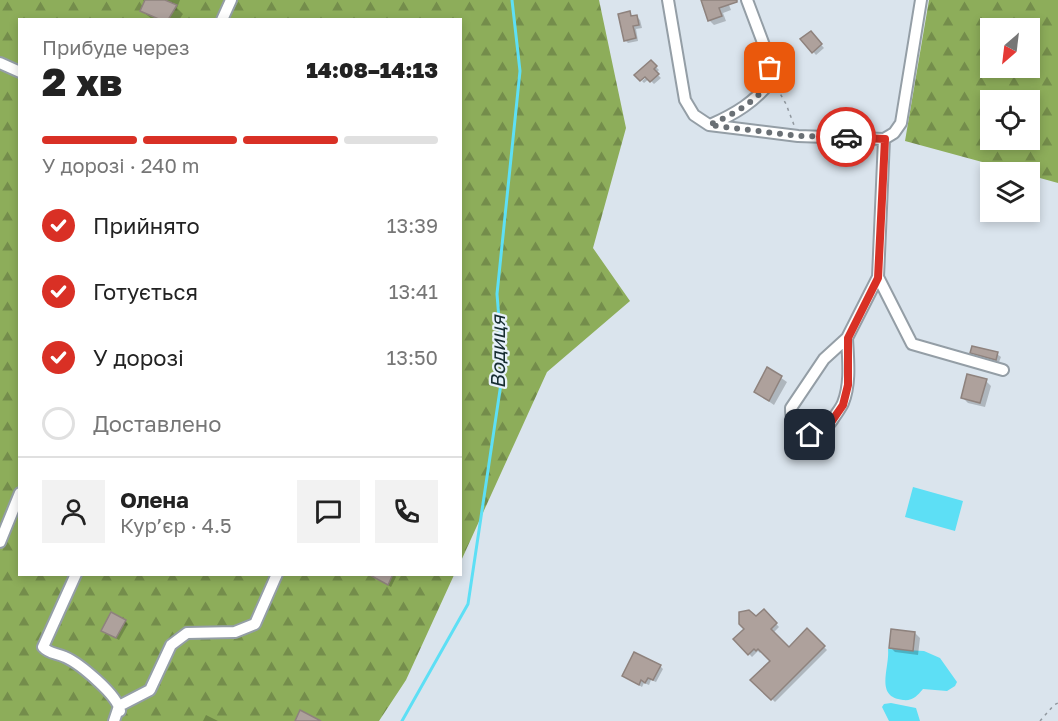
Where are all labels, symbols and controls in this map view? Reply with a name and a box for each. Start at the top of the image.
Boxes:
north arrow [980,18,1040,78]
map controls [980,18,1040,222]
text: Прибуде через [42,35,189,59]
pin [744,42,795,93]
icon: bag [753,51,786,84]
text: 14:08–14:13 [306,56,438,83]
text: 2 хв [42,58,122,105]
button: locate [980,90,1040,150]
courier [816,107,876,167]
icon: car [830,121,863,154]
text: У дорозі · 240 m [42,153,200,177]
button: layers [980,162,1040,222]
icon: check [42,209,75,242]
text: Прийнято [93,212,200,239]
text: 13:39 [387,213,438,237]
icon: check [42,275,75,308]
text: Готується [93,278,198,305]
text: 13:41 [389,279,438,303]
water label: Водиця [485,314,509,389]
icon: check [42,341,75,374]
text: У дорозі [93,344,184,371]
text: 13:50 [387,345,438,369]
pin [784,409,835,460]
text: Доставлено [93,410,221,437]
icon: home [793,418,826,451]
button: person [42,480,105,543]
button: chat [297,480,360,543]
button: phone [375,480,438,543]
text: Олена [120,486,189,513]
text: Кур’єр · 4.5 [120,513,232,537]

